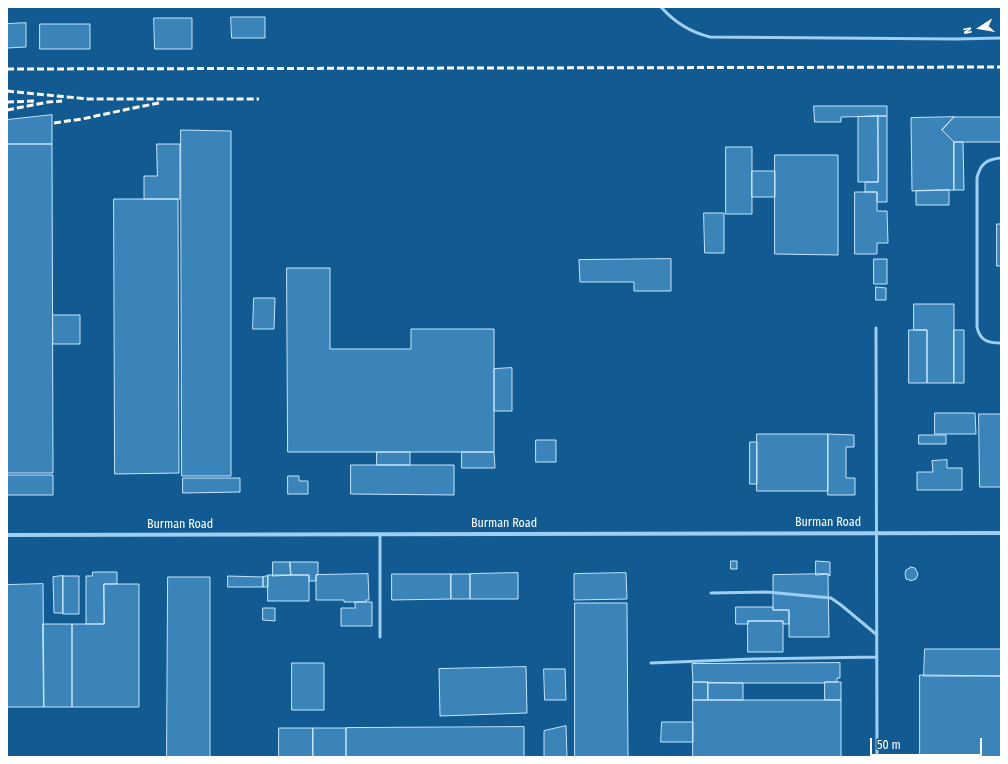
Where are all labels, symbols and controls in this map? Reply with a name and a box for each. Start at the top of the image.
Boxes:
north arrow [960,8,1000,48]
text: N [961,26,975,35]
street label: Burman Road [795,516,861,530]
street label: Burman Road [471,517,537,531]
street label: Burman Road [147,518,213,532]
scale bar [872,730,984,756]
text: 50 m [877,738,901,752]

